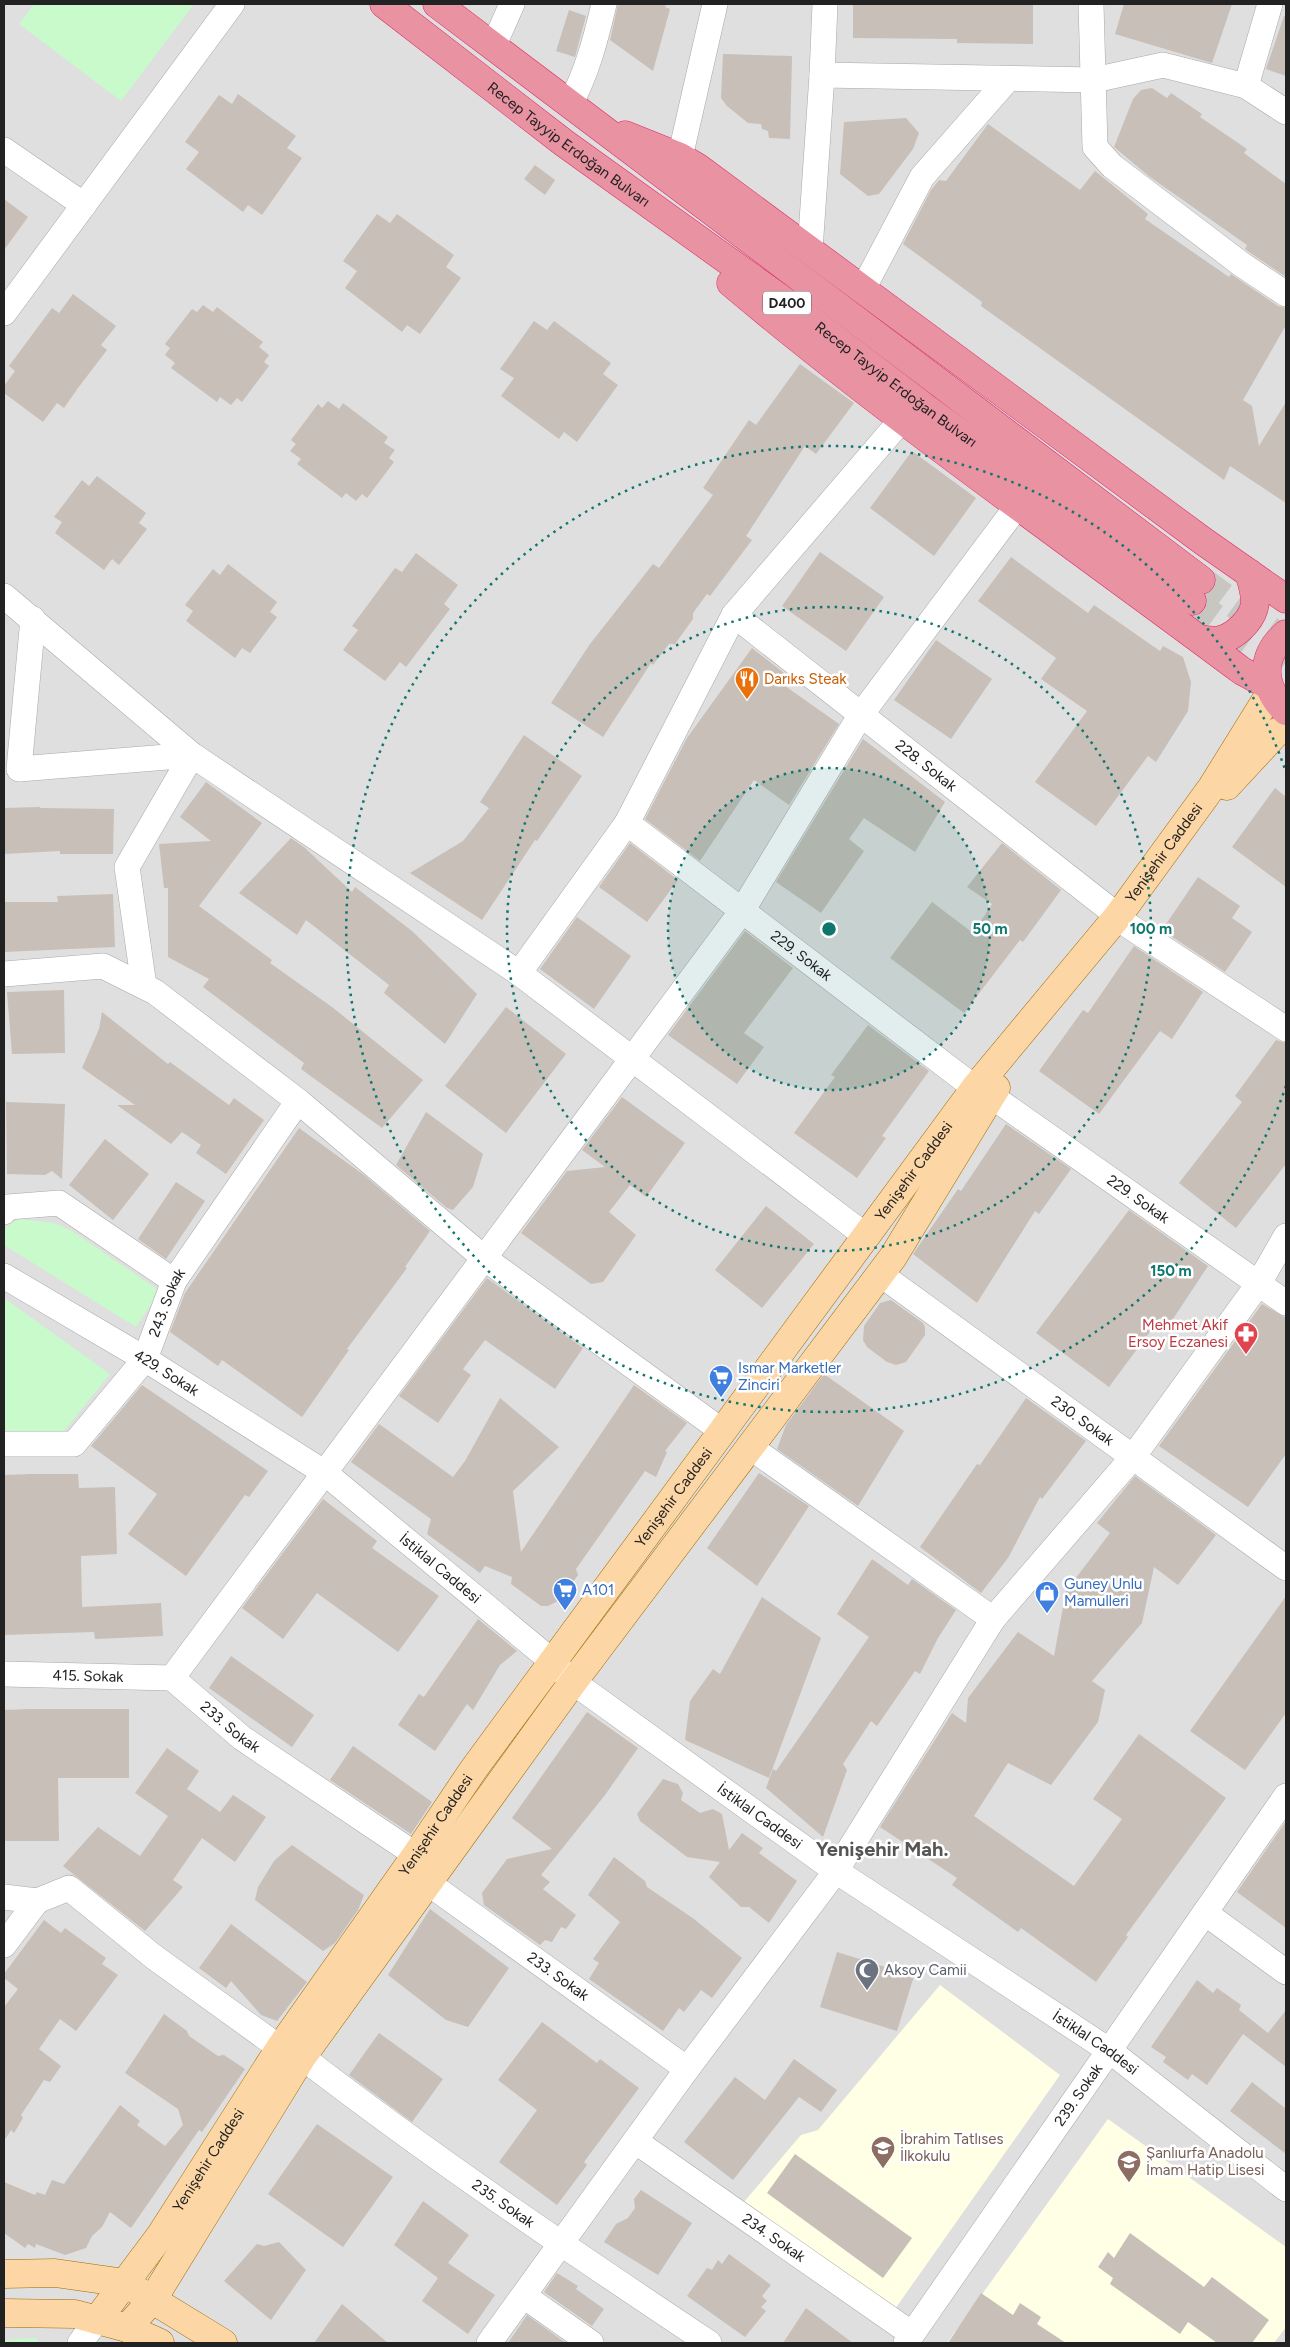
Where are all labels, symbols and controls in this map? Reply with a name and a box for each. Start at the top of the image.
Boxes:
street label: Recep Tayyip Erdoğan Bulvarı [484,78,653,211]
road number: D400 [763,292,811,314]
street label: Recep Tayyip Erdoğan Bulvarı [811,318,981,451]
restaurant icon: Darıks Steak [734,666,760,700]
place label: Darıks Steak [764,670,847,688]
street label: 228. Sokak [892,736,961,796]
street label: Yenişehir Caddesi [1122,800,1206,906]
centre of rings [820,920,838,938]
text: 50 m [972,920,1008,938]
text: 100 m [1130,920,1172,938]
street label: 229. Sokak [767,927,836,985]
street label: Yenişehir Caddesi [871,1118,956,1224]
street label: 229. Sokak [1103,1171,1173,1228]
text: 150 m [1150,1262,1192,1280]
street label: 243. Sokak [145,1264,189,1340]
place label: Mehmet Akif Ersoy Eczanesi [1128,1316,1228,1351]
pharmacy icon: Mehmet Akif Ersoy Eczanesi [1233,1321,1259,1355]
street label: 429. Sokak [131,1346,203,1400]
place label: Ismar Marketler Zinciri [738,1359,841,1394]
supermarket icon: Ismar Marketler Zinciri [708,1364,734,1398]
street label: 230. Sokak [1048,1392,1118,1450]
street label: Yenişehir Caddesi [631,1444,716,1551]
street label: İstiklal Caddesi [396,1529,484,1607]
place label: Guney Unlu Mamulleri [1064,1575,1142,1610]
supermarket icon: A101 [552,1577,578,1611]
shop icon: Guney Unlu Mamulleri [1034,1580,1060,1614]
place label: A101 [582,1581,614,1599]
street label: 415. Sokak [52,1666,124,1686]
street label: 233. Sokak [197,1697,264,1757]
street label: Yenişehir Caddesi [395,1771,477,1879]
street label: İstiklal Caddesi [714,1780,806,1853]
district label: Yenişehir Mah. [816,1837,948,1861]
street label: 233. Sokak [524,1948,593,2005]
mosque icon: Aksoy Camii [854,1957,880,1991]
place label: Aksoy Camii [884,1961,967,1979]
street label: İstiklal Caddesi [1049,2007,1142,2079]
street label: 239. Sokak [1050,2060,1107,2130]
street label: Yenişehir Caddesi [169,2105,248,2215]
place label: İbrahim Tatlıses İlkokulu [900,2130,1004,2165]
school or university icon: İbrahim Tatlıses İlkokulu [870,2135,896,2169]
place label: Şanlıurfa Anadolu İmam Hatip Lisesi [1146,2144,1265,2179]
school or university icon: Şanlıurfa Anadolu İmam Hatip Lisesi [1116,2149,1142,2183]
street label: 235. Sokak [469,2176,539,2232]
street label: 234. Sokak [739,2209,809,2266]

